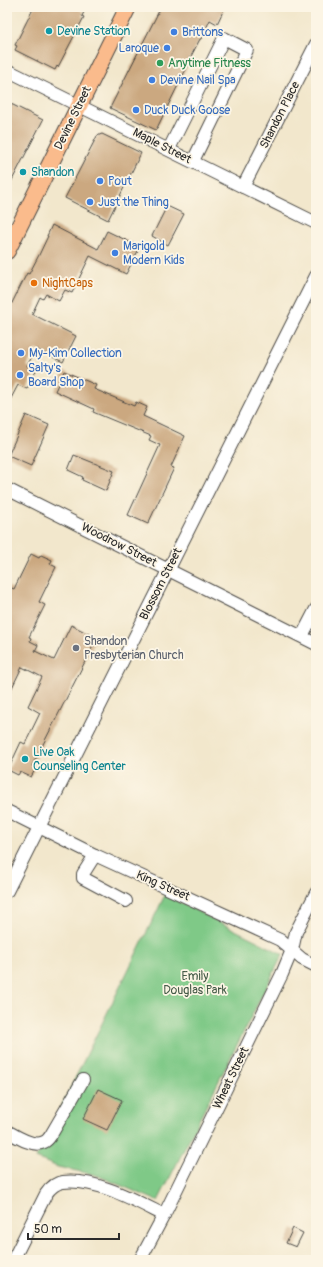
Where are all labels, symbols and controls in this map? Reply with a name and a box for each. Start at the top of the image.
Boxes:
place label: Devine Station [57,24,131,39]
place label: Brittons [182,25,224,40]
marker: Devine Station [44,26,54,36]
marker: Brittons [169,27,179,37]
place label: Laroque [119,41,159,56]
marker: Laroque [162,43,172,53]
place label: Anytime Fitness [168,56,252,71]
marker: Anytime Fitness [155,58,165,68]
place label: Devine Nail Spa [160,73,236,88]
marker: Devine Nail Spa [147,75,157,85]
street label: Shandon Place [257,79,303,151]
street label: Devine Street [51,84,95,152]
place label: Duck Duck Goose [144,103,230,118]
marker: Duck Duck Goose [131,105,141,115]
street label: Maple Street [130,125,194,167]
place label: Shandon [31,165,75,180]
marker: Shandon [18,167,28,177]
place label: Pout [108,174,132,189]
marker: Pout [95,176,105,186]
place label: Just the Thing [98,195,169,210]
marker: Just the Thing [85,197,95,207]
place label: Marigold Modern Kids [123,239,185,268]
marker: Marigold Modern Kids [110,248,120,258]
place label: NightCaps [42,276,94,291]
marker: NightCaps [29,278,39,288]
place label: My-Kim Collection [29,346,122,361]
marker: My-Kim Collection [16,348,26,358]
place label: Salty's Board Shop [28,361,85,390]
marker: Salty's Board Shop [15,370,25,380]
street label: Woodrow Street [79,520,159,571]
street label: Blossom Street [136,545,186,622]
place label: Shandon Presbyterian Church [84,634,184,663]
marker: Shandon Presbyterian Church [71,643,81,653]
place label: Live Oak Counseling Center [33,745,127,774]
marker: Live Oak Counseling Center [20,754,30,764]
street label: King Street [134,868,192,905]
park label: Emily Douglas Park [163,969,227,998]
street label: Wheat Street [210,1044,252,1111]
scale bar [28,1215,119,1241]
text: 50 m [34,1222,62,1237]

